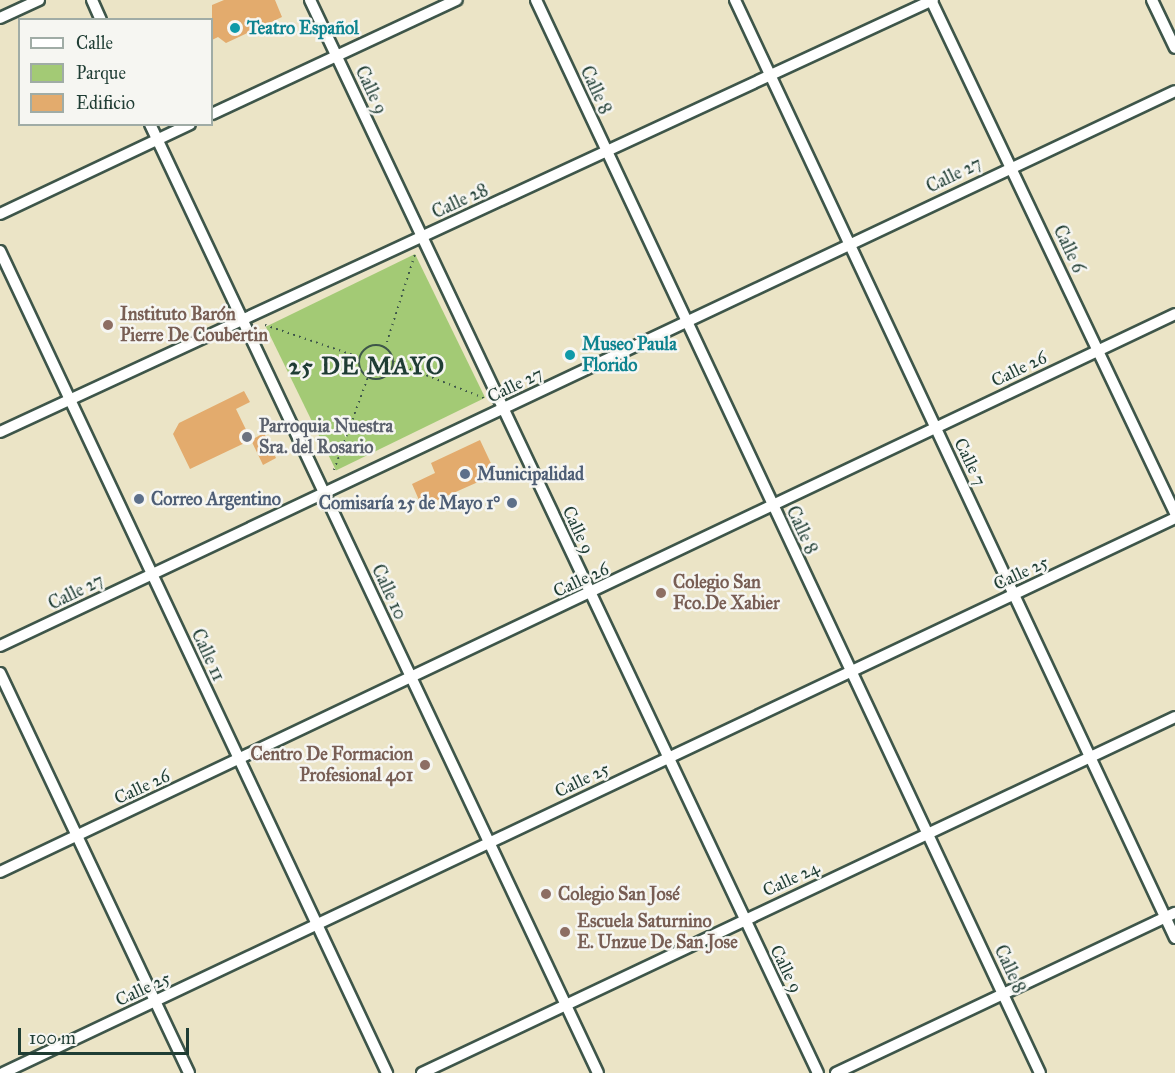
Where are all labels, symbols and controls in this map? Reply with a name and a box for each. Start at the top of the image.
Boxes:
place label: Teatro Español [247,17,359,39]
legend [18,18,213,126]
marker: Teatro Español [228,21,242,35]
text: Calle [76,32,113,54]
text: Parque [76,62,126,84]
street label: Calle 9 [351,63,391,117]
street label: Calle 8 [576,63,616,117]
text: Edificio [76,92,135,114]
street label: Calle 27 [923,152,985,198]
street label: Calle 28 [429,179,491,223]
street label: Calle 6 [1049,222,1089,276]
place label: Instituto Barón Pierre De Coubertin [120,304,268,346]
marker: Instituto Barón Pierre De Coubertin [101,318,115,332]
place label: Museo Paula Florido [582,334,677,376]
street label: Calle 26 [988,346,1050,392]
marker: Museo Paula Florido [563,348,577,362]
district label: 25 DE MAYO [288,353,446,381]
street label: Calle 27 [484,362,546,408]
place label: Parroquia Nuestra Sra. del Rosario [259,416,393,458]
marker: Parroquia Nuestra Sra. del Rosario [240,430,254,444]
street label: Calle 7 [949,435,991,489]
place label: Municipalidad [477,463,584,485]
marker: Municipalidad [458,467,472,481]
place label: Correo Argentino [151,488,281,510]
marker: Correo Argentino [132,492,146,506]
place label: Comisaría 25 de Mayo 1° [319,492,500,514]
marker: Comisaría 25 de Mayo 1° [505,496,519,510]
street label: Calle 9 [558,503,598,557]
street label: Calle 8 [782,503,822,557]
street label: Calle 25 [990,551,1052,595]
street label: Calle 26 [550,558,612,602]
street label: Calle 10 [367,561,411,623]
street label: Calle 27 [45,569,107,615]
place label: Colegio San Fco.De Xabier [673,572,780,614]
marker: Colegio San Fco.De Xabier [654,586,668,600]
street label: Calle 11 [187,625,229,685]
place label: Centro De Formacion Profesional 401 [251,744,413,786]
marker: Centro De Formacion Profesional 401 [418,758,432,772]
street label: Calle 25 [551,758,613,802]
street label: Calle 26 [111,765,173,809]
street label: Calle 24 [759,857,823,901]
place label: Colegio San José [558,883,680,905]
marker: Colegio San José [539,887,553,901]
place label: Escuela Saturnino E. Unzue De San Jose [577,911,738,954]
marker: Escuela Saturnino E. Unzue De San Jose [558,925,572,939]
street label: Calle 9 [765,942,807,996]
street label: Calle 8 [990,942,1030,996]
street label: Calle 25 [112,967,174,1011]
scale bar [21,1016,192,1054]
text: 100 m [29,1027,76,1049]

